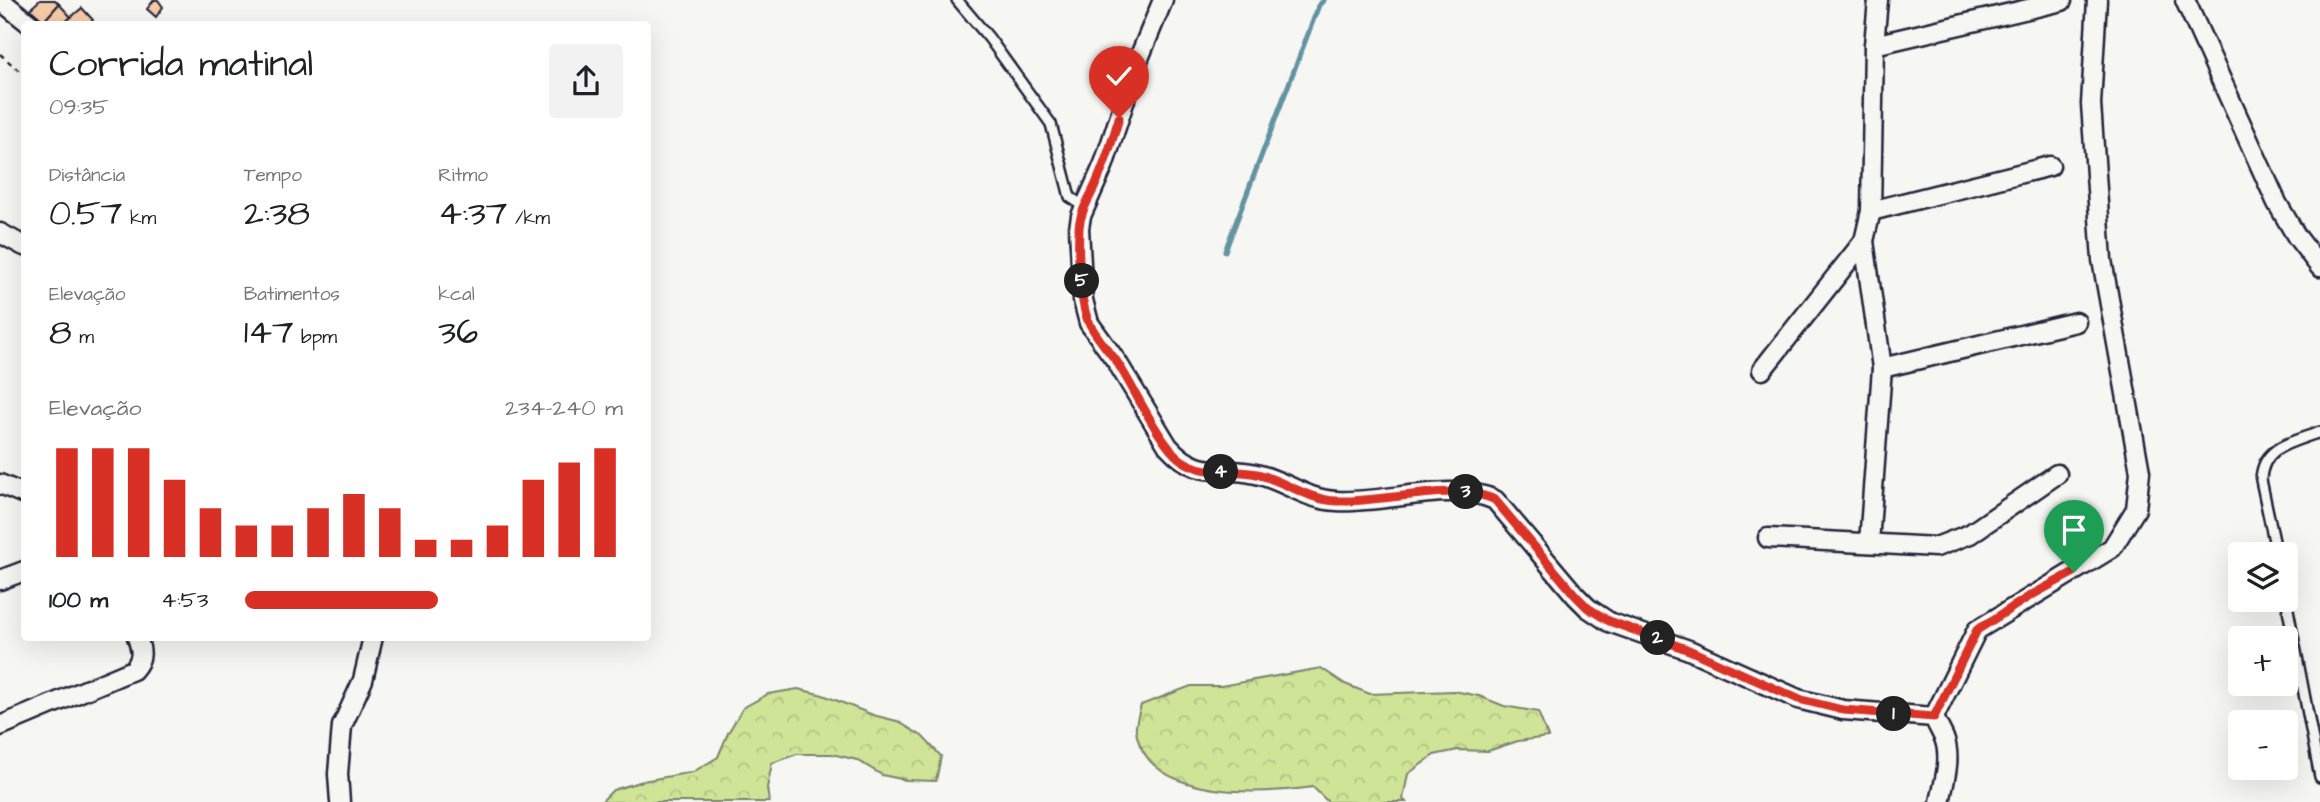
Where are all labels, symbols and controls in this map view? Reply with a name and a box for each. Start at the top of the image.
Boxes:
text: Corrida matinal [49,39,313,91]
button: share [549,44,623,118]
pin [1089,46,1149,118]
icon: check [1100,57,1138,95]
text: 09:35 [49,91,108,123]
text: Distância [49,162,125,189]
text: Tempo [244,162,302,189]
text: Ritmo [438,162,488,189]
text: 0.57 [49,189,122,238]
text: 2:38 [244,189,310,238]
text: 4:37 [438,189,507,238]
text: km [122,205,156,232]
text: /km [507,205,550,232]
pin: 5 [1064,264,1100,298]
text: 5 [1075,267,1088,294]
text: Elevação [49,281,125,308]
text: Batimentos [244,281,340,308]
text: kcal [438,281,475,308]
text: 8 [49,308,72,357]
text: 147 [244,308,294,357]
text: 36 [438,308,478,357]
text: m [72,324,94,351]
text: bpm [294,324,337,351]
text: Elevação [49,392,142,424]
text: 234–240 m [505,392,623,424]
pin: 4 [1204,454,1238,490]
text: 4 [1214,458,1227,485]
pin: 3 [1448,475,1484,510]
text: 3 [1461,478,1470,505]
pin [2044,500,2104,572]
icon: arrive [2055,511,2093,549]
map controls [2228,542,2298,780]
button: layers [2228,542,2298,612]
text: 100 m [49,584,108,616]
text: 4:53 [161,584,208,616]
pin: 2 [1640,620,1676,656]
text: 2 [1652,624,1663,651]
button: + [2228,626,2298,696]
pin: 1 [1876,696,1912,732]
text: 1 [1892,700,1895,727]
button: − [2228,710,2298,780]

